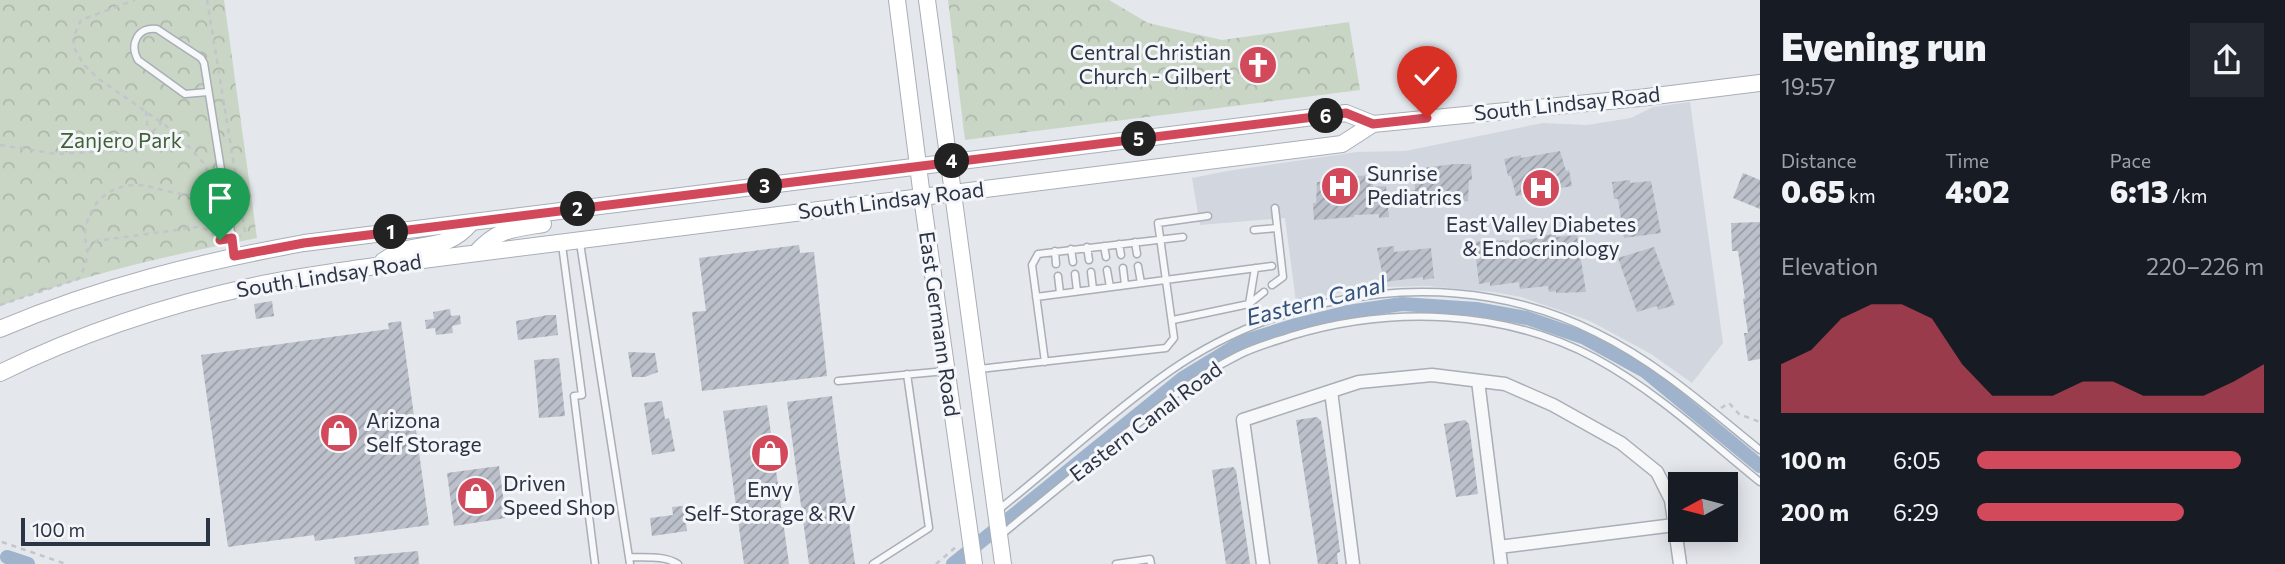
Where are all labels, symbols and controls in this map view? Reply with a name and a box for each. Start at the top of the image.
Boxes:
text: Evening run [1781,22,1987,69]
button: share [2190,23,2264,97]
place label: Central Christian Church - Gilbert [1070,39,1231,88]
church icon: Central Christian Church - Gilbert [1237,44,1279,86]
pin [1397,46,1457,118]
icon: check [1408,57,1446,95]
text: 19:57 [1781,72,1836,100]
street label: South Lindsay Road [1473,80,1661,125]
pin: 6 [1308,99,1344,134]
text: 6 [1320,104,1331,127]
pin: 5 [1122,122,1156,156]
park label: Zanjero Park [60,127,182,152]
text: 5 [1133,127,1144,150]
pin: 4 [934,144,970,178]
text: 4 [946,149,957,172]
text: Distance [1781,149,1857,172]
text: Time [1945,149,1989,172]
text: Pace [2110,149,2151,172]
place label: Sunrise Pediatrics [1367,160,1462,209]
hospital icon: Sunrise Pediatrics [1319,165,1361,207]
hospital icon: East Valley Diabetes & Endocrinology [1520,167,1562,209]
pin [190,168,250,240]
pin: 3 [748,168,782,204]
text: 0.65 [1781,172,1845,209]
text: 4:02 [1945,172,2010,209]
text: 6:13 [2110,172,2168,209]
text: 3 [759,174,770,197]
street label: South Lindsay Road [796,176,985,223]
icon: arrive [201,179,239,217]
text: km [1845,184,1876,207]
text: /km [2168,184,2207,207]
pin: 2 [560,192,596,227]
text: 2 [572,197,583,220]
place label: East Valley Diabetes & Endocrinology [1446,211,1636,260]
pin: 1 [374,215,408,250]
text: 1 [386,220,395,243]
street label: East Germann Road [915,230,966,418]
street label: South Lindsay Road [234,248,423,301]
text: Elevation [1781,252,1878,280]
text: 220–226 m [2146,252,2264,280]
water label: Eastern Canal [1243,269,1390,331]
street label: Eastern Canal Road [1064,356,1226,486]
place label: Arizona Self Storage [366,407,482,456]
shop icon: Arizona Self Storage [318,412,360,454]
shop icon: Envy Self-Storage & RV [749,432,791,474]
text: 100 m [1781,446,1846,474]
text: 6:05 [1893,446,1941,474]
place label: Driven Speed Shop [503,470,615,519]
north arrow [1668,472,1738,542]
map controls [1668,472,1738,542]
shop icon: Driven Speed Shop [455,475,497,517]
place label: Envy Self-Storage & RV [684,476,856,525]
text: 200 m [1781,498,1849,526]
text: 6:29 [1893,498,1939,526]
scale bar [21,515,210,547]
text: 100 m [32,518,85,541]

